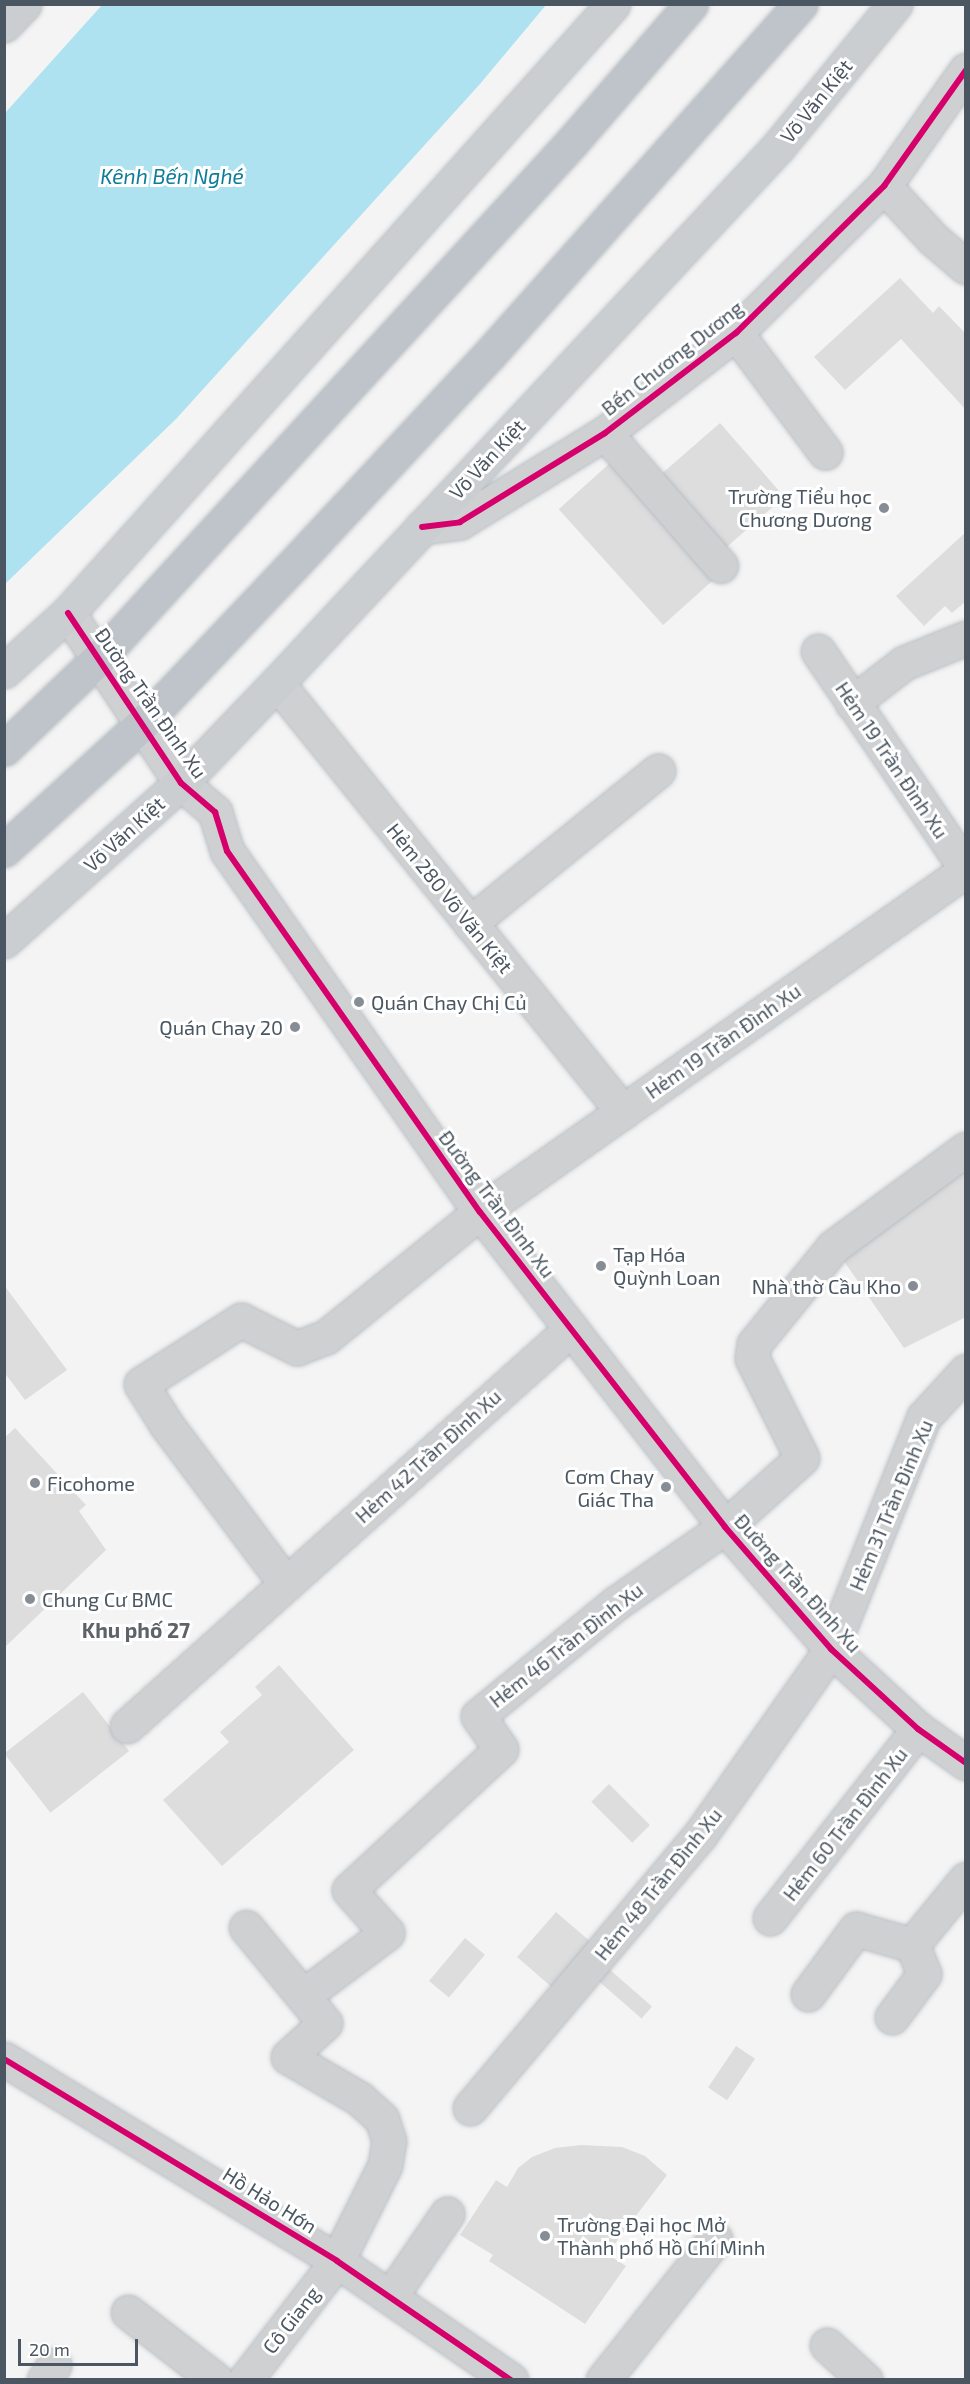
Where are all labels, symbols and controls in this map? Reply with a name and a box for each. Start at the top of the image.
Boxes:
street label: Võ Văn Kiệt [775,54,857,148]
water label: Kênh Bến Nghé [100,163,244,189]
street label: Bến Chương Dương [597,295,747,421]
street label: Võ Văn Kiệt [444,414,530,504]
place label: Trường Tiểu học Chương Dương [728,484,872,531]
marker: Trường Tiểu học Chương Dương [877,501,891,515]
street label: Đường Trần Ðình Xu [90,623,212,783]
street label: Hẻm 19 Trần Đình Xu [830,677,954,843]
street label: Võ Văn Kiệt [78,791,170,877]
street label: Hẻm 280 Võ Văn Kiệt [382,818,518,978]
street label: Hẻm 19 Trần Ðình Xu [641,978,805,1104]
place label: Quán Chay Chị Củ [371,990,527,1014]
marker: Quán Chay Chị Củ [352,995,366,1009]
place label: Quán Chay 20 [159,1015,283,1039]
marker: Quán Chay 20 [288,1020,302,1034]
street label: Đường Trần Ðình Xu [434,1125,560,1283]
place label: Tạp Hóa Quỳnh Loan [613,1242,720,1289]
marker: Tạp Hóa Quỳnh Loan [594,1259,608,1273]
place label: Nhà thờ Cầu Kho [752,1274,901,1298]
marker: Nhà thờ Cầu Kho [906,1279,920,1293]
street label: Hẻm 42 Trần Ðình Xu [350,1384,506,1528]
street label: Hẻm 31 Trần Đinh Xu [844,1416,938,1594]
place label: Cơm Chay Giác Tha [564,1464,654,1511]
place label: Ficohome [47,1471,135,1495]
marker: Ficohome [28,1476,42,1490]
marker: Cơm Chay Giác Tha [659,1480,673,1494]
street label: Đường Trần Ðình Xu [729,1509,867,1657]
street label: Hẻm 46 Trần Ðình Xu [484,1577,648,1713]
place label: Chung Cư BMC [42,1587,173,1611]
marker: Chung Cư BMC [23,1592,37,1606]
district label: Khu phố 27 [82,1617,190,1643]
street label: Hẻm 60 Trần Ðình Xu [778,1742,912,1906]
street label: Hẻm 48 Trần Ðình Xu [589,1803,727,1965]
street label: Hồ Hảo Hớn [219,2162,321,2238]
place label: Trường Đại học Mở Thành phố Hồ Chí Minh [557,2212,765,2259]
marker: Trường Đại học Mở Thành phố Hồ Chí Minh [538,2229,552,2243]
street label: Cô Giang [257,2282,325,2358]
scale bar [21,2327,141,2365]
text: 20 m [29,2338,70,2360]

